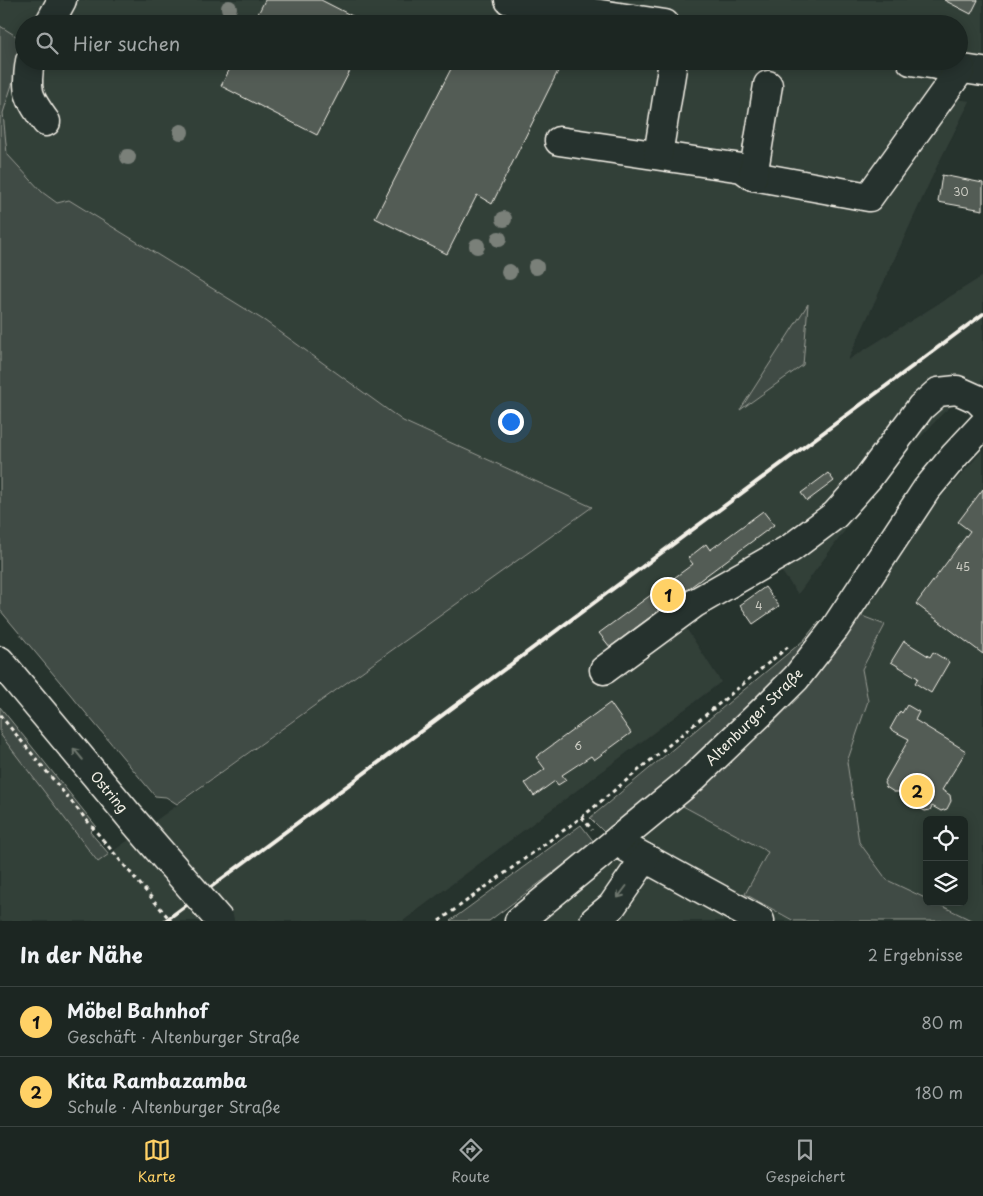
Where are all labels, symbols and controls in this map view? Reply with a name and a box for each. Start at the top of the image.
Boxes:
search box [15,15,968,70]
icon: search [33,29,61,57]
text: Hier suchen [73,29,180,57]
house number: 30 [953,183,969,200]
your location [498,409,524,435]
house number: 45 [956,558,970,575]
pin: 1 [652,576,684,614]
house number: 4 [755,597,763,614]
street label: Altenburger Straße [700,663,807,770]
house number: 6 [574,737,582,754]
one-way arrow [72,747,83,760]
street label: Ostring [86,766,133,817]
pin: 2 [901,772,933,810]
map controls [923,816,968,906]
button: locate [923,816,968,861]
button: layers [923,861,968,906]
one-way arrow [617,885,627,899]
text: In der Nähe [20,938,142,970]
text: 2 Ergebnisse [868,942,963,966]
text: Möbel Bahnhof [67,996,208,1024]
text: 1 [32,1010,40,1034]
text: 80 m [921,1010,963,1034]
text: Geschäft · Altenburger Straße [67,1024,300,1048]
text: Kita Rambazamba [67,1066,247,1094]
text: 2 [30,1080,42,1104]
text: 180 m [915,1080,963,1104]
text: Schule · Altenburger Straße [67,1094,280,1118]
tab: Karte [138,1136,176,1187]
tab: Route [451,1136,490,1187]
tab: Gespeichert [766,1136,845,1187]

